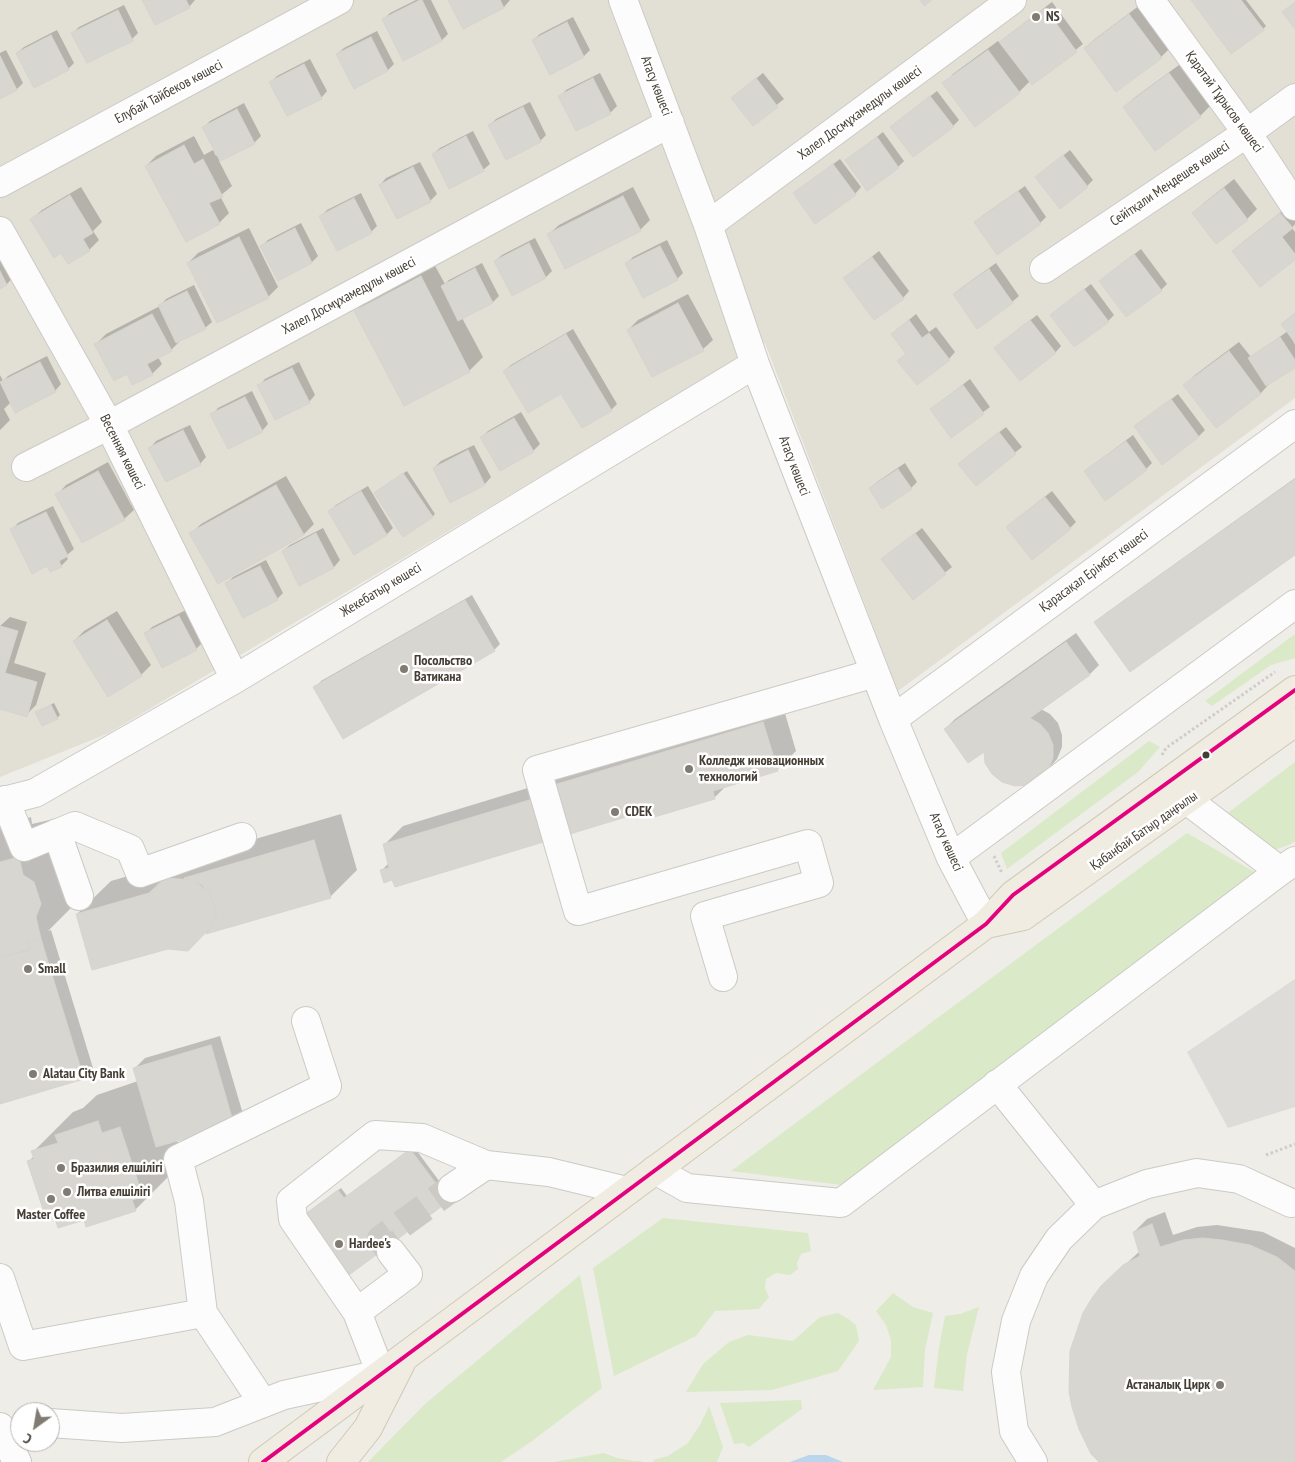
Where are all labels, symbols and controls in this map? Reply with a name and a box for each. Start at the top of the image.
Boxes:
place label: NS [1046,9,1060,25]
marker: NS [1030,11,1042,23]
street label: Қаратай Тұрысов көшесі [1181,48,1267,156]
street label: Атасу көшесі [637,54,675,118]
street label: Елубай Тайбеков көшесі [112,57,226,127]
street label: Халел Досмұхамедұлы көшесі [795,62,925,164]
street label: Сейітқали Меңдешев көшесі [1107,138,1233,230]
street label: Халел Досмұхамедұлы көшесі [279,254,419,338]
street label: Весенняя көшесі [96,412,148,492]
street label: Атасу көшесі [775,434,813,498]
street label: Қарасақал Ерімбет көшесі [1036,526,1152,616]
street label: Жекебатыр көшесі [337,559,425,621]
place label: Посольство Ватикана [414,653,472,686]
marker: Посольство Ватикана [398,663,410,675]
unlabelled marker [1201,750,1211,760]
place label: Колледж иновационных технологий [699,753,824,786]
marker: Колледж иновационных технологий [683,763,695,775]
street label: Қабанбай Батыр даңғылы [1087,788,1201,874]
place label: CDEK [625,804,652,820]
marker: CDEK [609,806,621,818]
street label: Атасу көшесі [926,810,966,874]
place label: Small [38,961,66,977]
marker: Small [22,963,34,975]
place label: Alatau City Bank [43,1066,125,1082]
marker: Alatau City Bank [27,1068,39,1080]
place label: Бразилия елшілігі [71,1160,163,1176]
marker: Бразилия елшілігі [55,1162,67,1174]
place label: Литва елшілігі [77,1184,150,1200]
marker: Литва елшілігі [61,1186,73,1198]
marker: Master Coffee [45,1193,57,1205]
place label: Master Coffee [17,1207,85,1223]
place label: Hardee's [349,1236,391,1252]
marker: Hardee's [333,1238,345,1250]
place label: Астаналық Цирк [1126,1377,1210,1393]
marker: Астаналық Цирк [1214,1379,1226,1391]
north arrow [10,1402,60,1452]
text: С [20,1430,35,1448]

